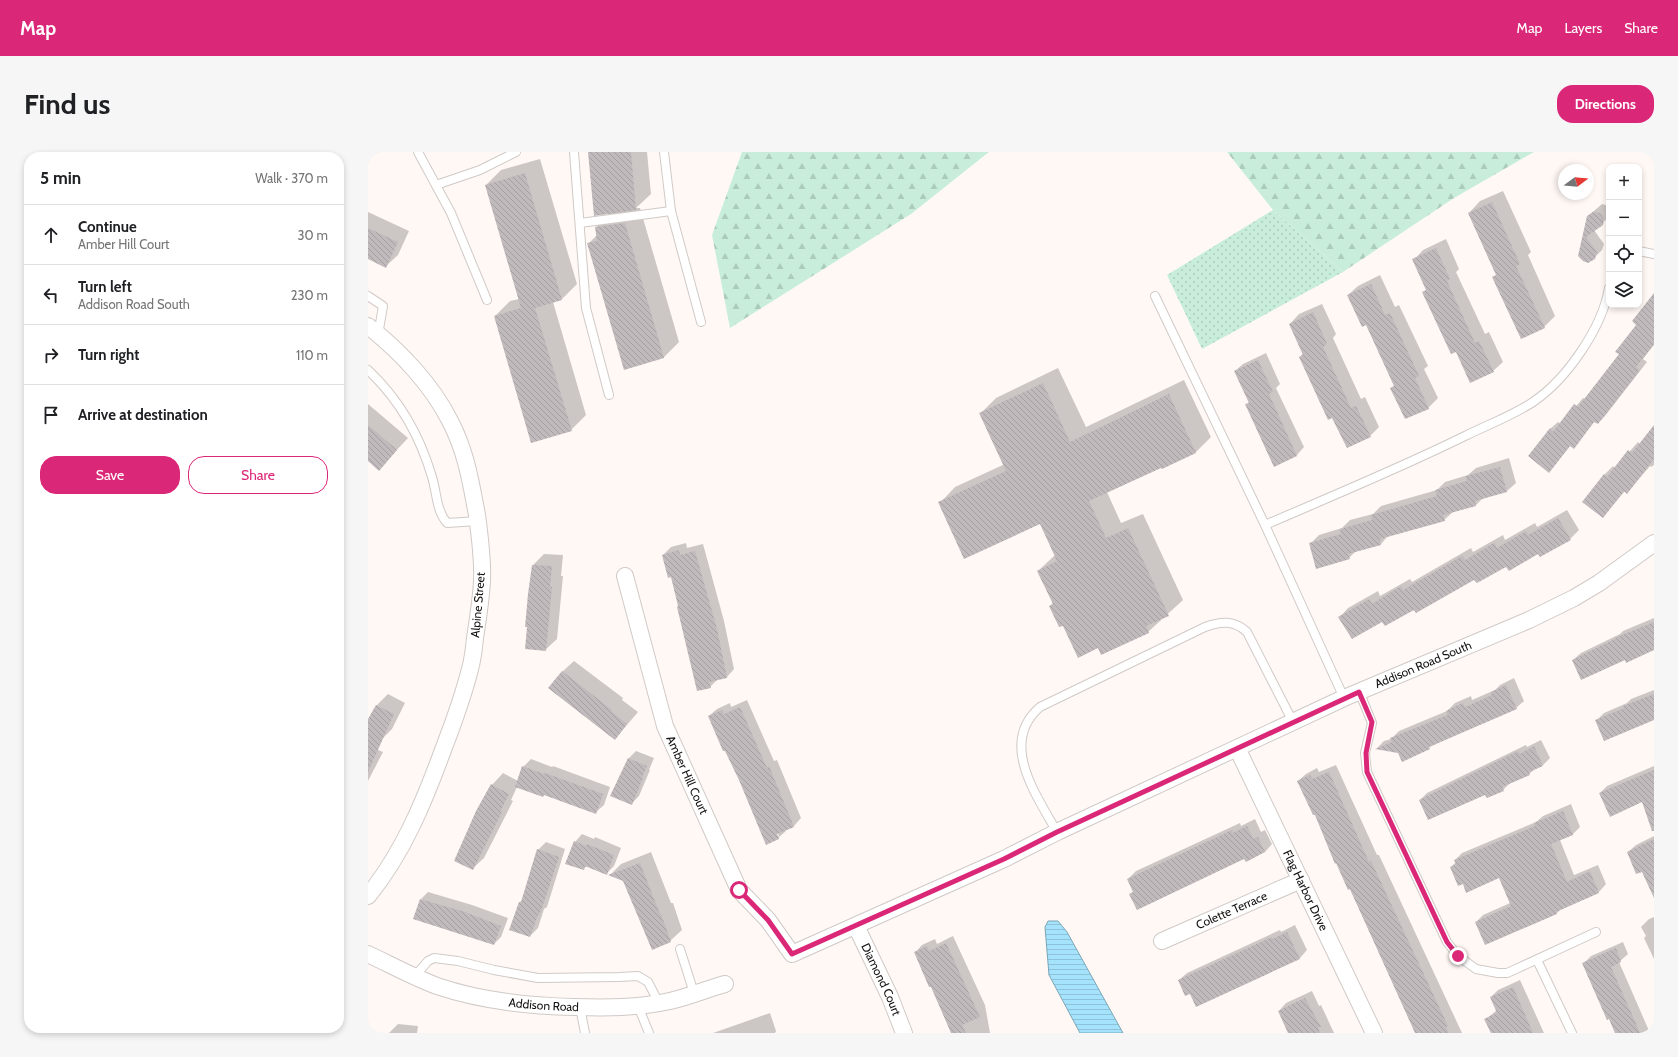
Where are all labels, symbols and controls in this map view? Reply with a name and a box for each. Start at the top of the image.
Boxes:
text: Map [20,17,56,40]
text: Map [1517,19,1542,37]
text: Layers [1564,19,1602,37]
text: Share [1624,19,1658,37]
button: Directions [1557,85,1654,123]
text: Find us [24,87,110,121]
north arrow [1558,164,1594,200]
map controls [1606,164,1642,308]
button: + [1606,164,1642,200]
text: 5 min [40,168,81,188]
text: Walk · 370 m [255,170,328,186]
button: − [1606,200,1642,236]
text: Continue [78,218,137,236]
icon: ahead [40,224,62,246]
text: 30 m [298,227,328,243]
text: Amber Hill Court [78,236,169,252]
button: locate [1606,236,1642,272]
button: layers [1606,272,1642,308]
text: Turn left [78,278,132,296]
icon: left [40,284,62,306]
text: 230 m [291,287,328,303]
text: Addison Road South [78,296,190,312]
icon: right [40,344,62,366]
text: Turn right [78,346,139,364]
text: 110 m [296,347,328,363]
icon: arrive [40,404,62,426]
text: Arrive at destination [78,406,208,424]
button: Save [40,456,180,494]
button: Share [188,456,328,494]
street label: Alpine Street [467,572,488,638]
street label: Addison Road South [1372,637,1474,691]
street label: Amber Hill Court [663,733,712,816]
street label: Flag Harbor Drive [1280,847,1332,933]
route start [730,881,748,899]
street label: Colette Terrace [1194,888,1269,932]
street label: Diamond Court [858,941,904,1018]
route end [1449,947,1467,965]
street label: Addison Road [508,994,579,1014]

